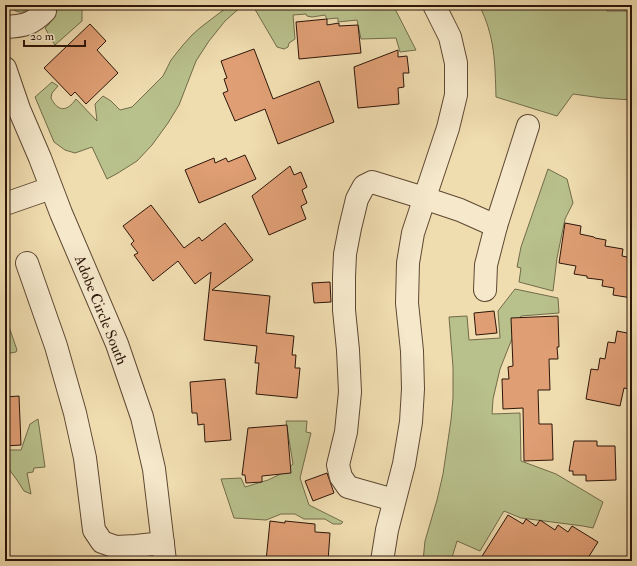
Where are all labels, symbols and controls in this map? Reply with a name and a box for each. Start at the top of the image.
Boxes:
scale bar [24,22,85,48]
text: 20 m [30,29,55,44]
street label: Adobe Circle South [70,252,131,368]

